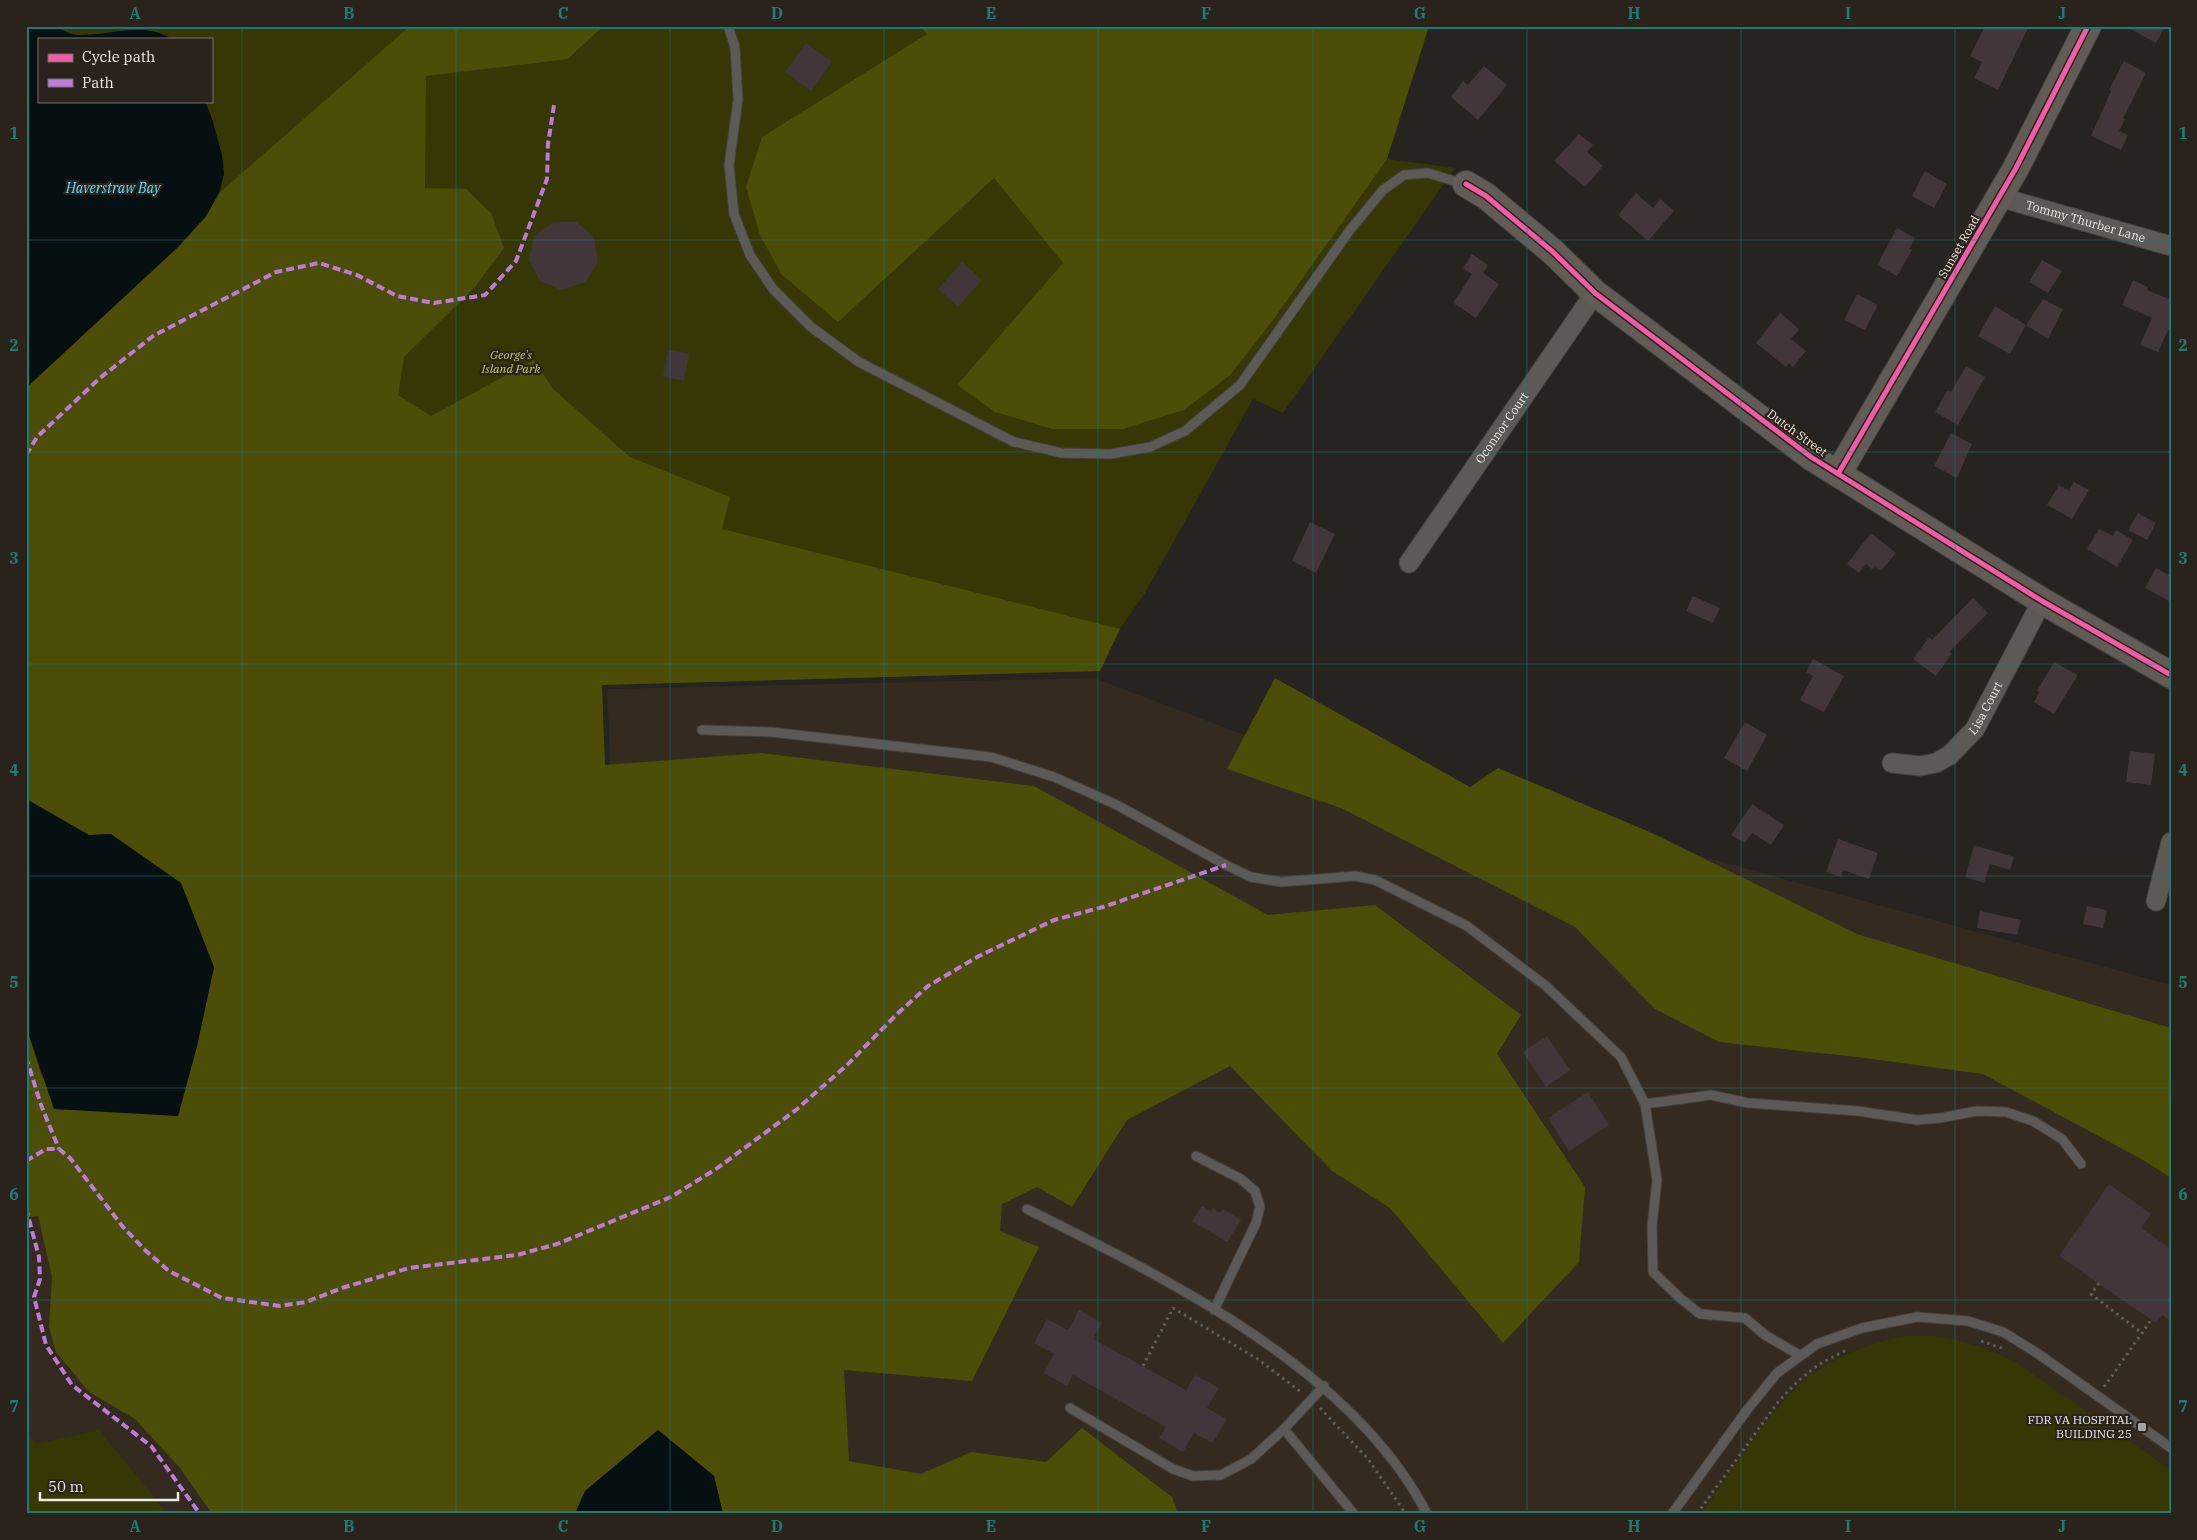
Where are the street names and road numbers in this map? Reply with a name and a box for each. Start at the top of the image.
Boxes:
street label: Tommy Thurber Lane [2024,197,2147,245]
street label: Sunset Road [1935,213,1983,281]
street label: Oconnor Court [1472,389,1531,466]
street label: Dutch Street [1764,406,1830,459]
street label: Lisa Court [1965,679,2005,738]

